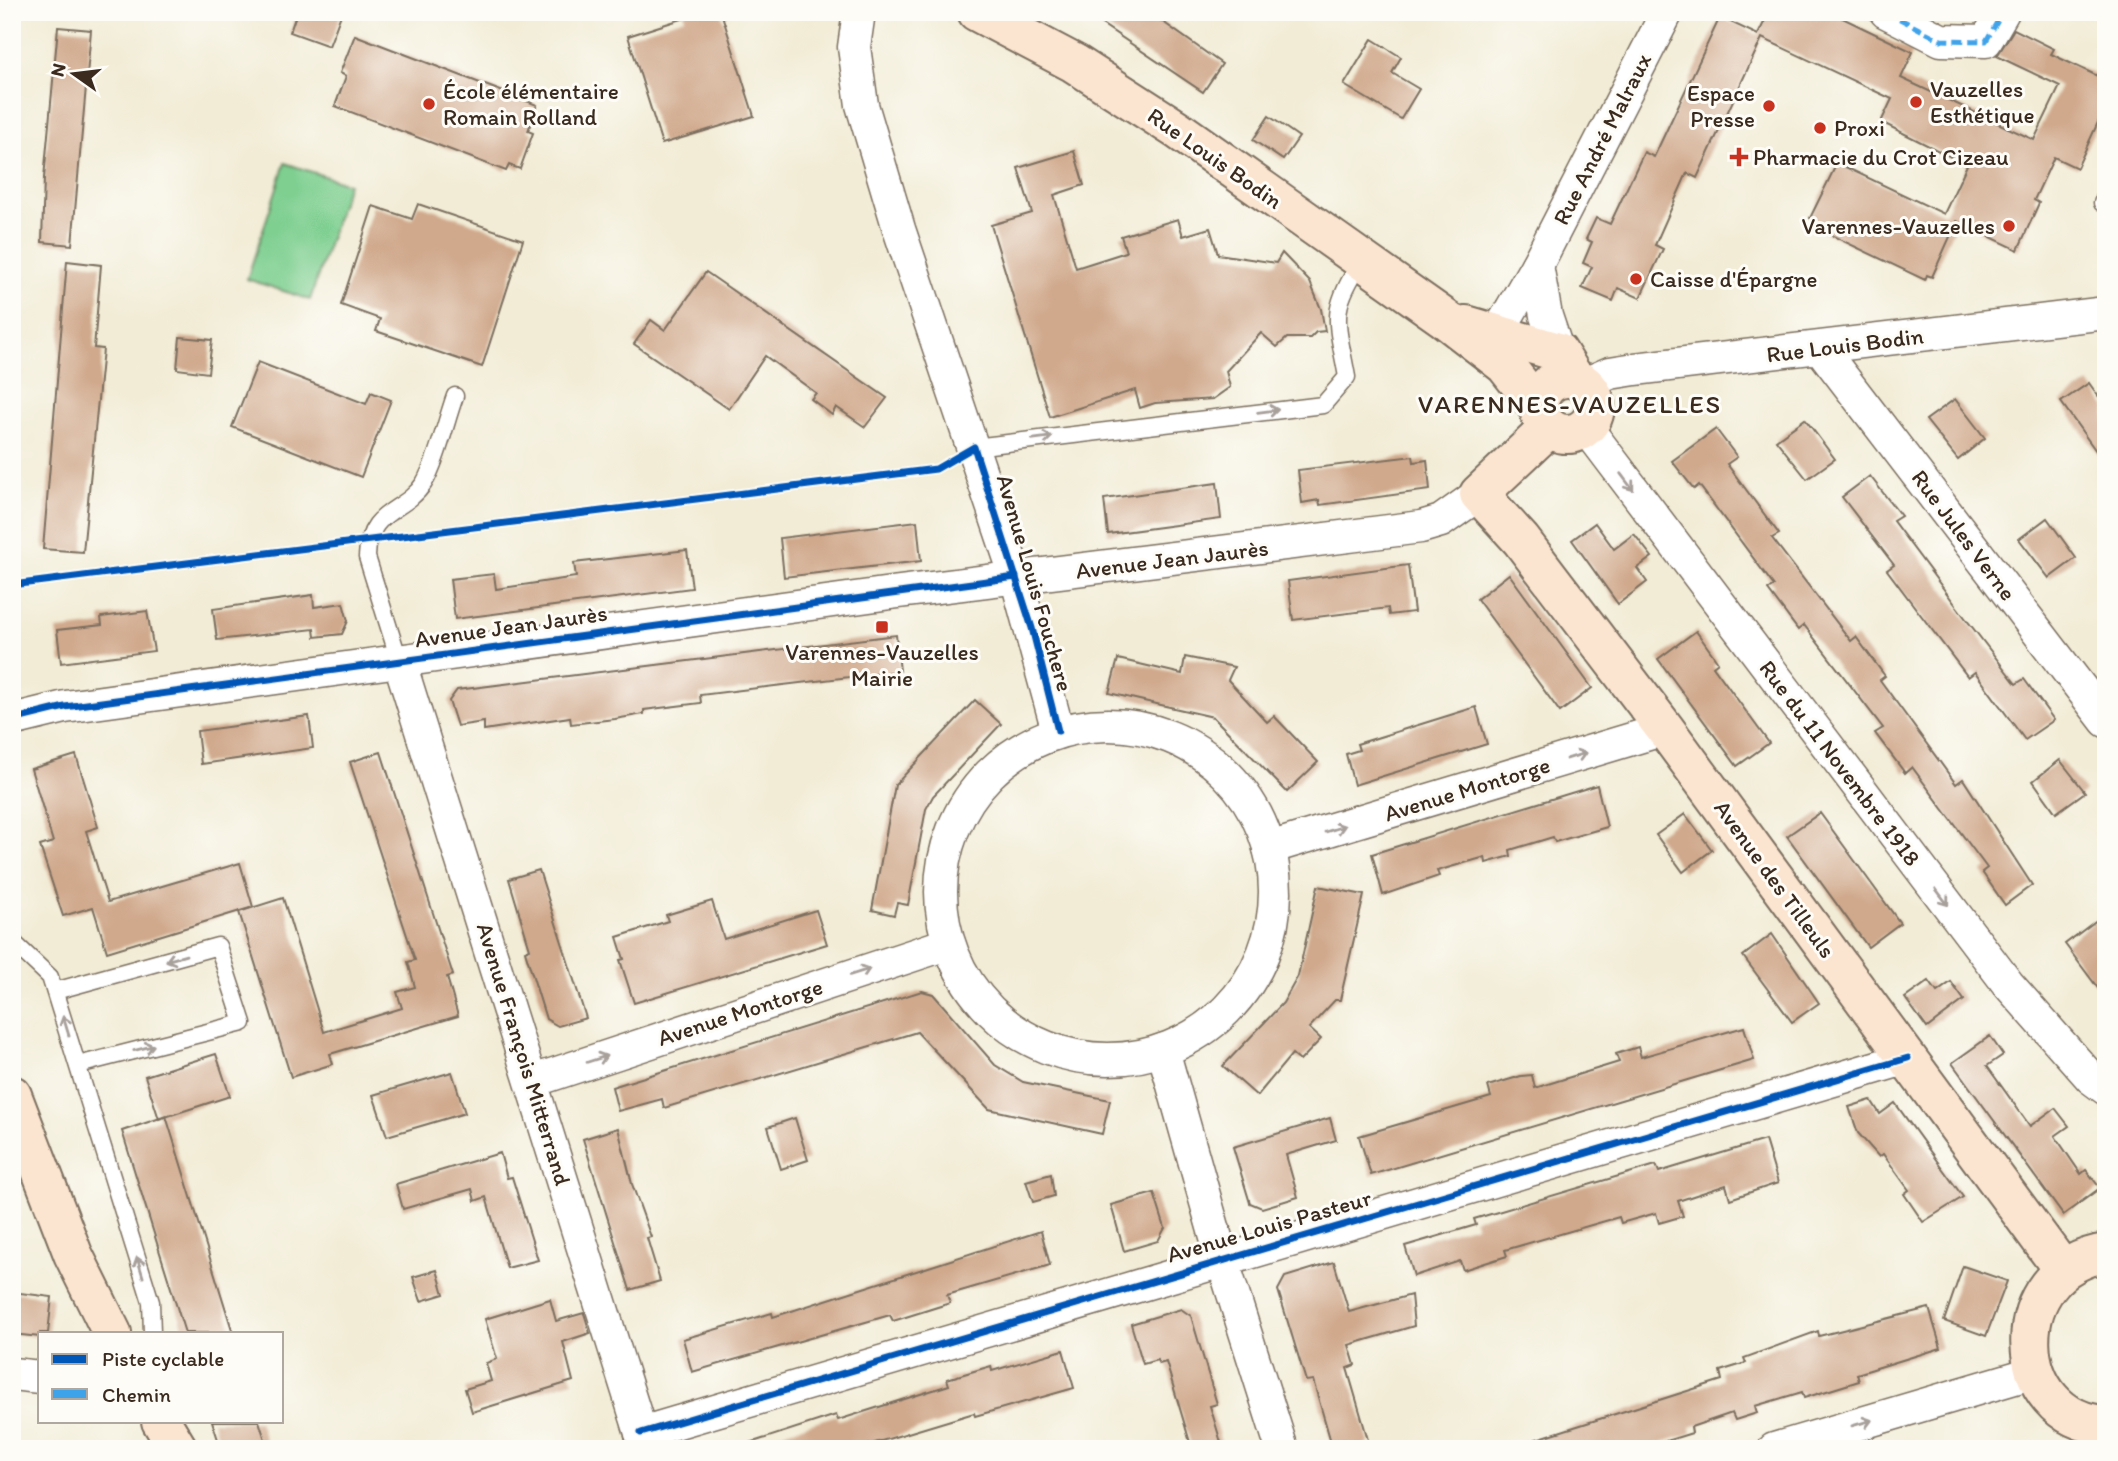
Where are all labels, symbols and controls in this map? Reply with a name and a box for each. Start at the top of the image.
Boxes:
north arrow [38,38,108,108]
street label: Rue André Malraux [1547,48,1658,229]
text: N [45,61,71,79]
place label: Vauzelles Esthétique [1930,75,2035,129]
place label: École élémentaire Romain Rolland [443,77,619,131]
place label: Espace Presse [1687,79,1755,133]
marker: Vauzelles Esthétique [1908,94,1924,110]
marker: École élémentaire Romain Rolland [421,96,437,112]
marker: Espace Presse [1761,98,1777,114]
street label: Rue Louis Bodin [1142,101,1288,215]
place label: Proxi [1834,114,1885,142]
marker: Proxi [1812,120,1828,136]
place label: Pharmacie du Crot Cizeau [1753,143,2009,171]
marker: Pharmacie du Crot Cizeau [1731,149,1747,165]
place label: Varennes-Vauzelles [1802,212,1995,240]
marker: Varennes-Vauzelles [2001,218,2017,234]
place label: Caisse d'Épargne [1650,265,1817,293]
marker: Caisse d'Épargne [1628,271,1644,287]
street label: Rue Louis Bodin [1765,321,1925,369]
district label: VARENNES-VAUZELLES [1418,388,1722,420]
one-way arrow [1256,405,1279,418]
one-way arrow [1030,432,1053,445]
street label: Rue Jules Verne [1906,464,2022,606]
street label: Avenue Louis Fouchere [991,471,1079,695]
one-way arrow [1619,472,1634,491]
street label: Avenue Jean Jaurès [1074,533,1270,585]
street label: Avenue Jean Jaurès [413,599,609,653]
marker: Varennes-Vauzelles Mairie [874,619,890,635]
place label: Varennes-Vauzelles Mairie [785,638,979,692]
street label: Rue du 11 Novembre 1918 [1753,654,1927,872]
one-way arrow [1565,748,1587,761]
street label: Avenue Montorge [1381,750,1553,828]
street label: Avenue des Tilleuls [1708,795,1842,963]
one-way arrow [1323,822,1345,835]
one-way arrow [1934,888,1949,907]
street label: Avenue François Mitterrand [471,919,577,1189]
one-way arrow [165,952,187,965]
one-way arrow [848,965,870,978]
street label: Avenue Montorge [654,972,826,1052]
one-way arrow [58,1015,71,1037]
one-way arrow [132,1041,155,1054]
one-way arrow [586,1052,608,1065]
street label: Avenue Louis Pasteur [1164,1183,1374,1269]
one-way arrow [133,1256,146,1278]
legend [38,1332,284,1422]
text: Piste cyclable [102,1346,224,1371]
text: Chemin [102,1382,171,1407]
one-way arrow [1851,1415,1873,1428]

